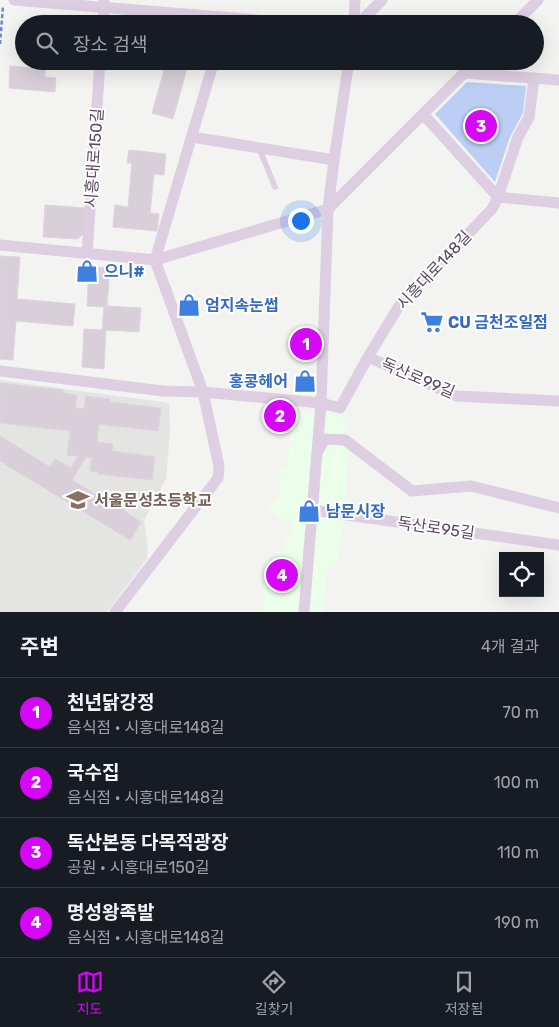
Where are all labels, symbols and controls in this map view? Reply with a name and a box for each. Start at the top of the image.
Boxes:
search box [15,15,544,70]
icon: search [33,29,61,57]
text: 장소 검색 [73,33,148,56]
street label: 시흥대로150길 [81,107,107,209]
pin: 3 [465,107,497,145]
your location [288,208,314,234]
street label: 시흥대로148길 [393,227,475,313]
shop icon: 으니# [74,258,100,284]
place label: 으니# [104,262,144,281]
shop icon: 엄지속눈썹 [176,292,202,318]
place label: 엄지속눈썹 [205,296,279,315]
supermarket icon: CU 금천조일점 [419,309,445,335]
place label: CU 금천조일점 [448,313,548,332]
pin: 1 [290,325,322,363]
street label: 독산로99길 [378,354,458,402]
shop icon: 홍콩헤어 [292,368,318,394]
place label: 홍콩헤어 [229,372,288,391]
pin: 2 [264,397,296,435]
school or university icon: 서울문성초등학교 [65,487,91,513]
place label: 서울문성초등학교 [94,491,212,510]
shop icon: 남문시장 [296,498,322,524]
place label: 남문시장 [326,502,385,521]
street label: 독산로95길 [396,513,476,543]
map controls [499,552,544,597]
button: locate [499,552,544,597]
pin: 4 [266,556,298,594]
text: 주변 [20,634,59,659]
text: 4개 결과 [481,637,539,656]
text: 천년닭강정 [67,691,154,714]
text: 1 [32,703,40,722]
text: 70 m [502,703,539,722]
text: 음식점 · 시흥대로148길 [67,718,225,737]
text: 국수집 [67,761,119,784]
text: 2 [31,773,41,792]
text: 100 m [494,773,539,792]
text: 음식점 · 시흥대로148길 [67,788,225,807]
text: 독산본동 다목적광장 [67,831,228,854]
text: 3 [31,843,41,862]
text: 110 m [497,843,539,862]
text: 공원 · 시흥대로150길 [67,858,210,877]
text: 명성왕족발 [67,901,154,924]
text: 4 [31,913,41,932]
text: 190 m [494,913,539,932]
text: 음식점 · 시흥대로148길 [67,928,225,947]
tab: 지도 [76,968,104,1018]
tab: 길찾기 [255,968,293,1018]
tab: 저장됨 [445,968,483,1018]

